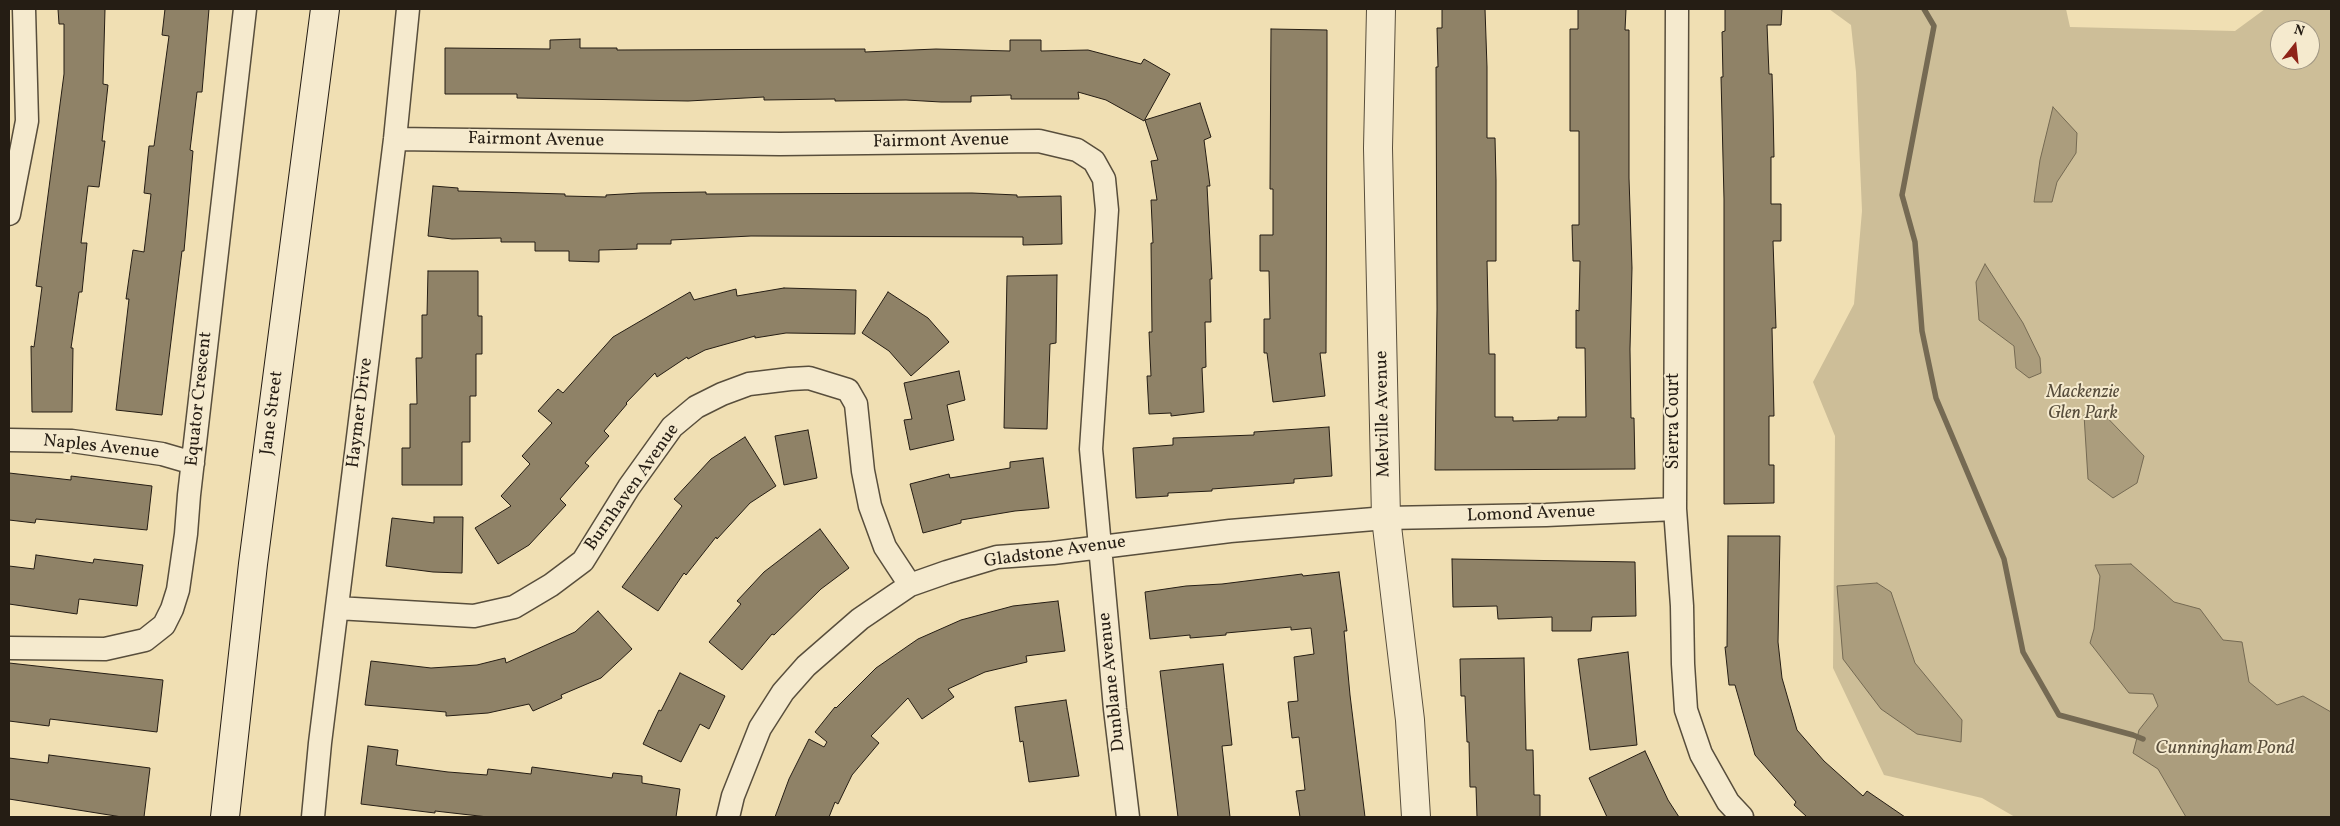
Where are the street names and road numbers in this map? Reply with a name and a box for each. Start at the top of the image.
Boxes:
street label: Fairmont Avenue [468,129,604,153]
street label: Fairmont Avenue [873,130,1009,154]
street label: Equator Crescent [182,330,218,468]
street label: Melville Avenue [1372,350,1396,478]
street label: Haymer Drive [343,356,379,470]
street label: Jane Street [257,370,289,456]
street label: Sierra Court [1664,373,1686,469]
street label: Burnhaven Avenue [581,420,685,556]
street label: Naples Avenue [42,431,160,465]
street label: Lomond Avenue [1466,502,1596,528]
street label: Gladstone Avenue [983,532,1127,574]
street label: Dunblane Avenue [1095,611,1131,753]

